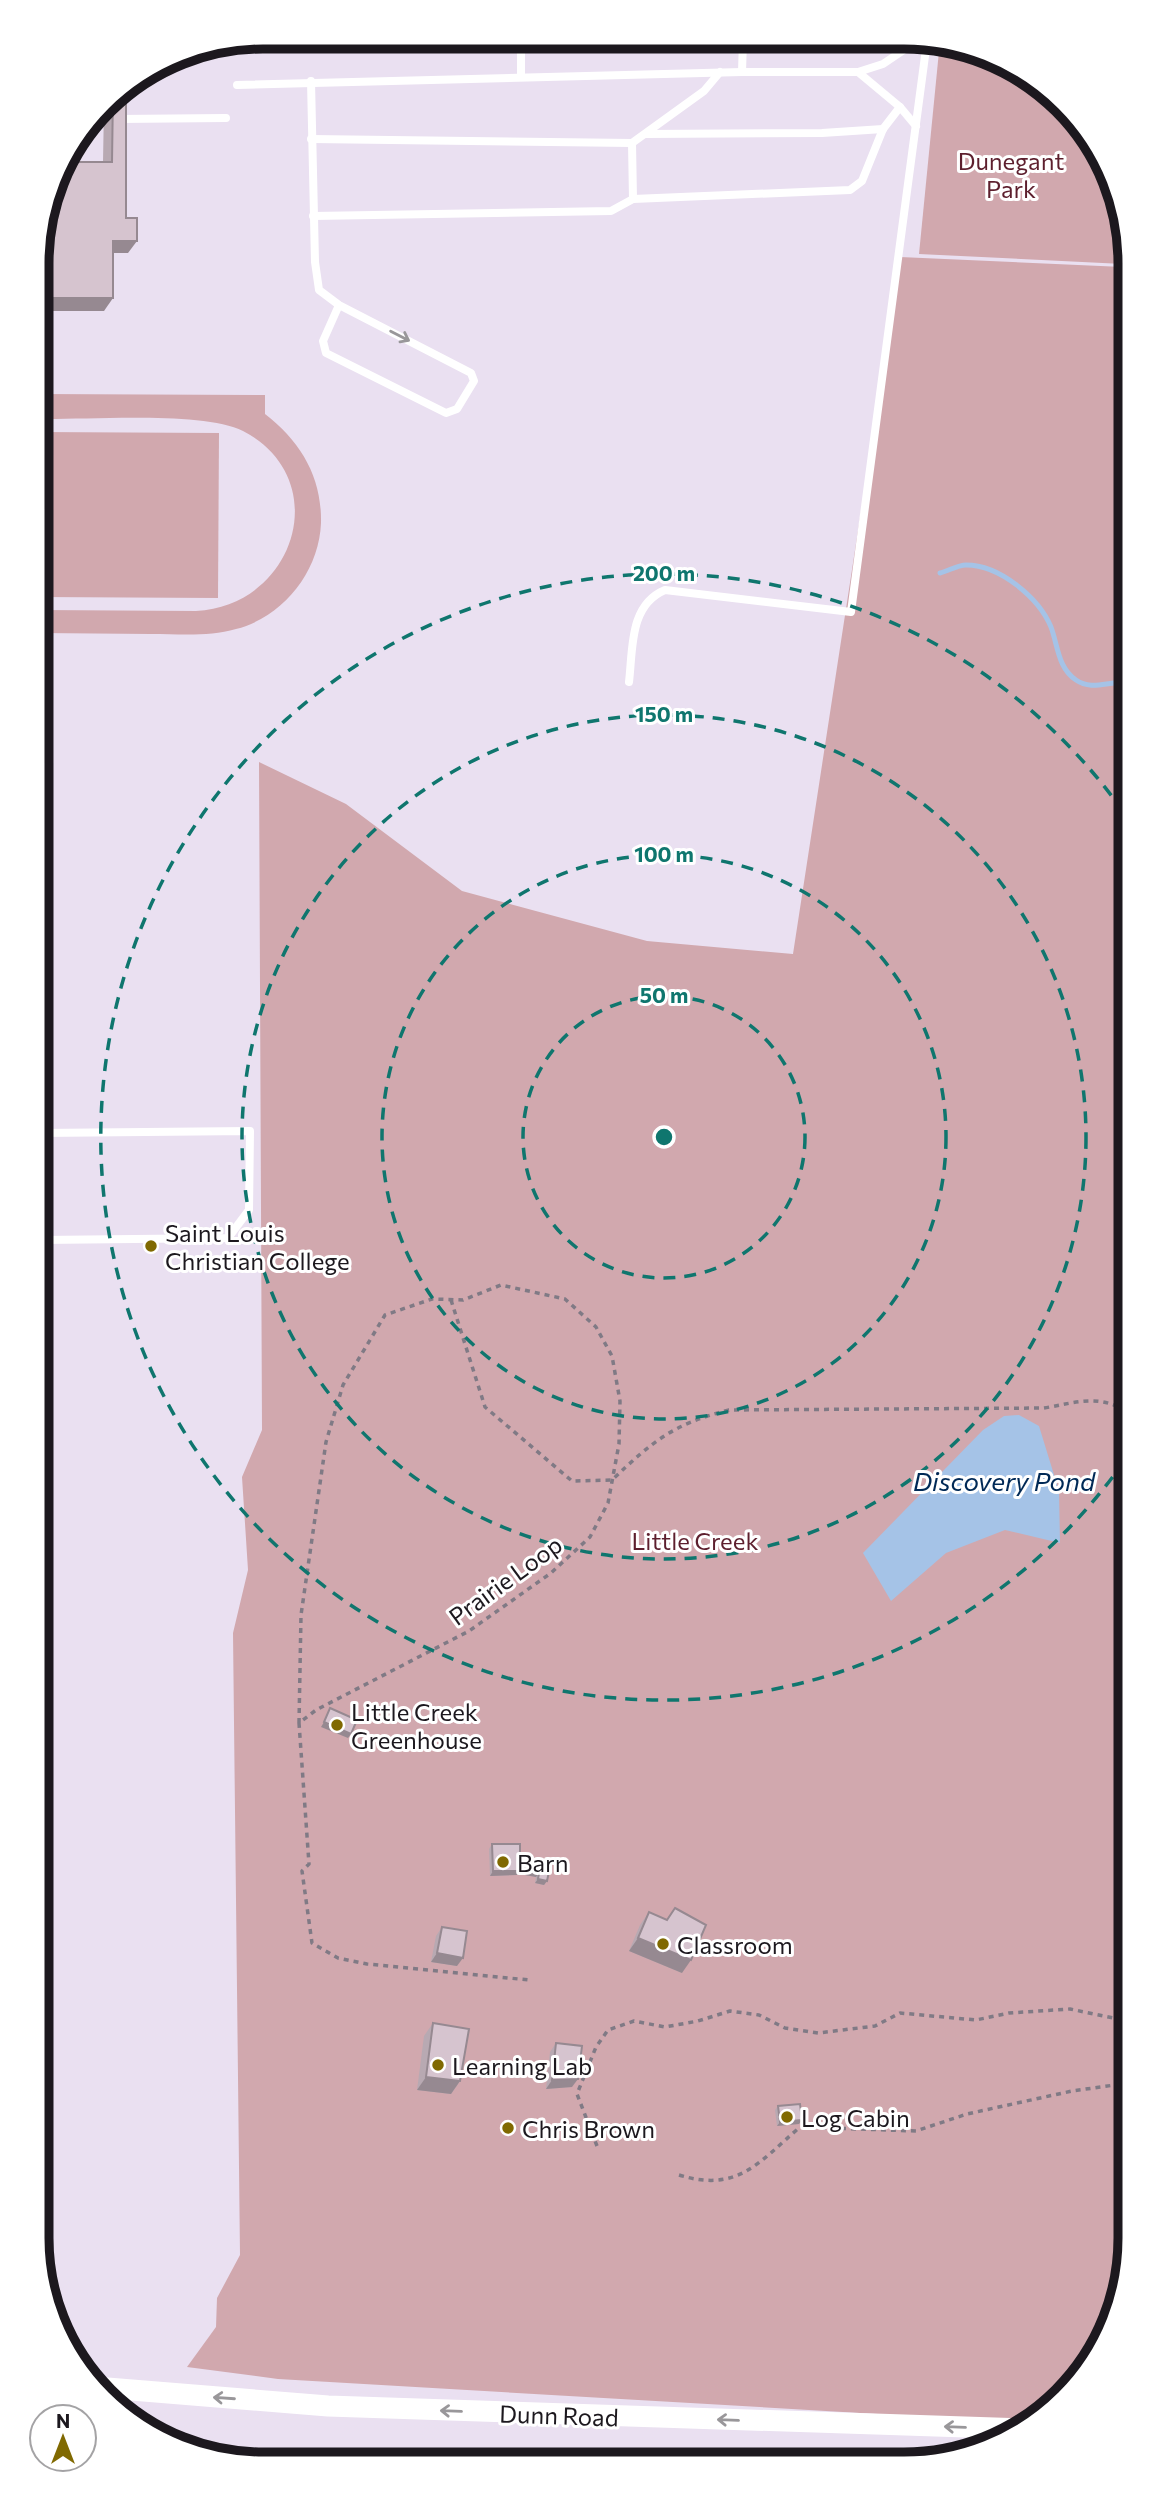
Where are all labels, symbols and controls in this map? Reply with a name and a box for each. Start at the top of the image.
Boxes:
park label: Dunegant Park [958,146,1064,203]
one-way arrow [389,330,409,344]
text: 200 m [633,560,695,585]
text: 150 m [635,701,693,726]
text: 100 m [634,841,694,866]
text: 50 m [640,982,688,1007]
centre of rings [652,1125,676,1149]
place label: Saint Louis Christian College [165,1218,350,1275]
marker: Saint Louis Christian College [143,1238,159,1254]
water label: Discovery Pond [913,1465,1096,1496]
park label: Little Creek [632,1526,758,1555]
street label: Prairie Loop [443,1529,567,1631]
place label: Little Creek Greenhouse [351,1697,482,1754]
marker: Little Creek Greenhouse [329,1717,345,1733]
place label: Barn [517,1848,568,1877]
marker: Barn [495,1854,511,1870]
place label: Classroom [677,1930,793,1959]
marker: Classroom [655,1936,671,1952]
place label: Learning Lab [452,2051,592,2080]
marker: Learning Lab [430,2057,446,2073]
place label: Log Cabin [801,2103,910,2132]
marker: Log Cabin [779,2109,795,2125]
place label: Chris Brown [522,2114,655,2143]
marker: Chris Brown [500,2120,516,2136]
one-way arrow [213,2391,236,2404]
street label: Dunn Road [499,2398,619,2432]
north arrow [28,2403,98,2473]
one-way arrow [440,2404,463,2417]
text: N [56,2409,70,2432]
one-way arrow [716,2414,739,2427]
one-way arrow [944,2421,967,2434]

